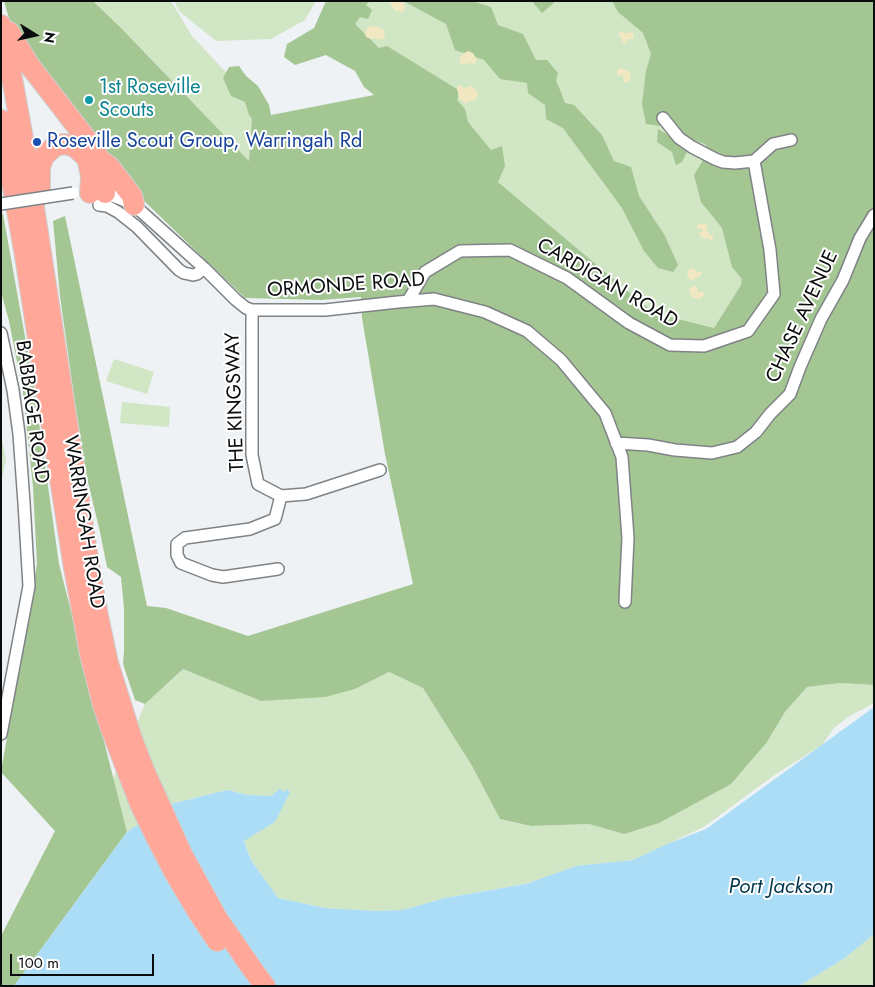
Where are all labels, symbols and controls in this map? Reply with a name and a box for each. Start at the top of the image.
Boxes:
north arrow [10,10,60,60]
text: N [39,30,61,45]
place label: 1st Roseville Scouts [99,76,201,123]
marker: 1st Roseville Scouts [83,94,95,106]
place label: Roseville Scout Group, Warringah Rd [47,130,362,154]
marker: Roseville Scout Group, Warringah Rd [31,136,43,148]
street label: CARDIGAN ROAD [532,234,682,334]
street label: CHASE AVENUE [762,247,844,387]
street label: ORMONDE ROAD [266,269,426,303]
street label: THE KINGSWAY [222,332,250,472]
street label: BABBAGE ROAD [9,339,53,485]
street label: WARRINGAH ROAD [57,434,109,610]
water label: Port Jackson [728,875,834,901]
scale bar [12,944,156,976]
text: 100 m [18,952,59,974]

